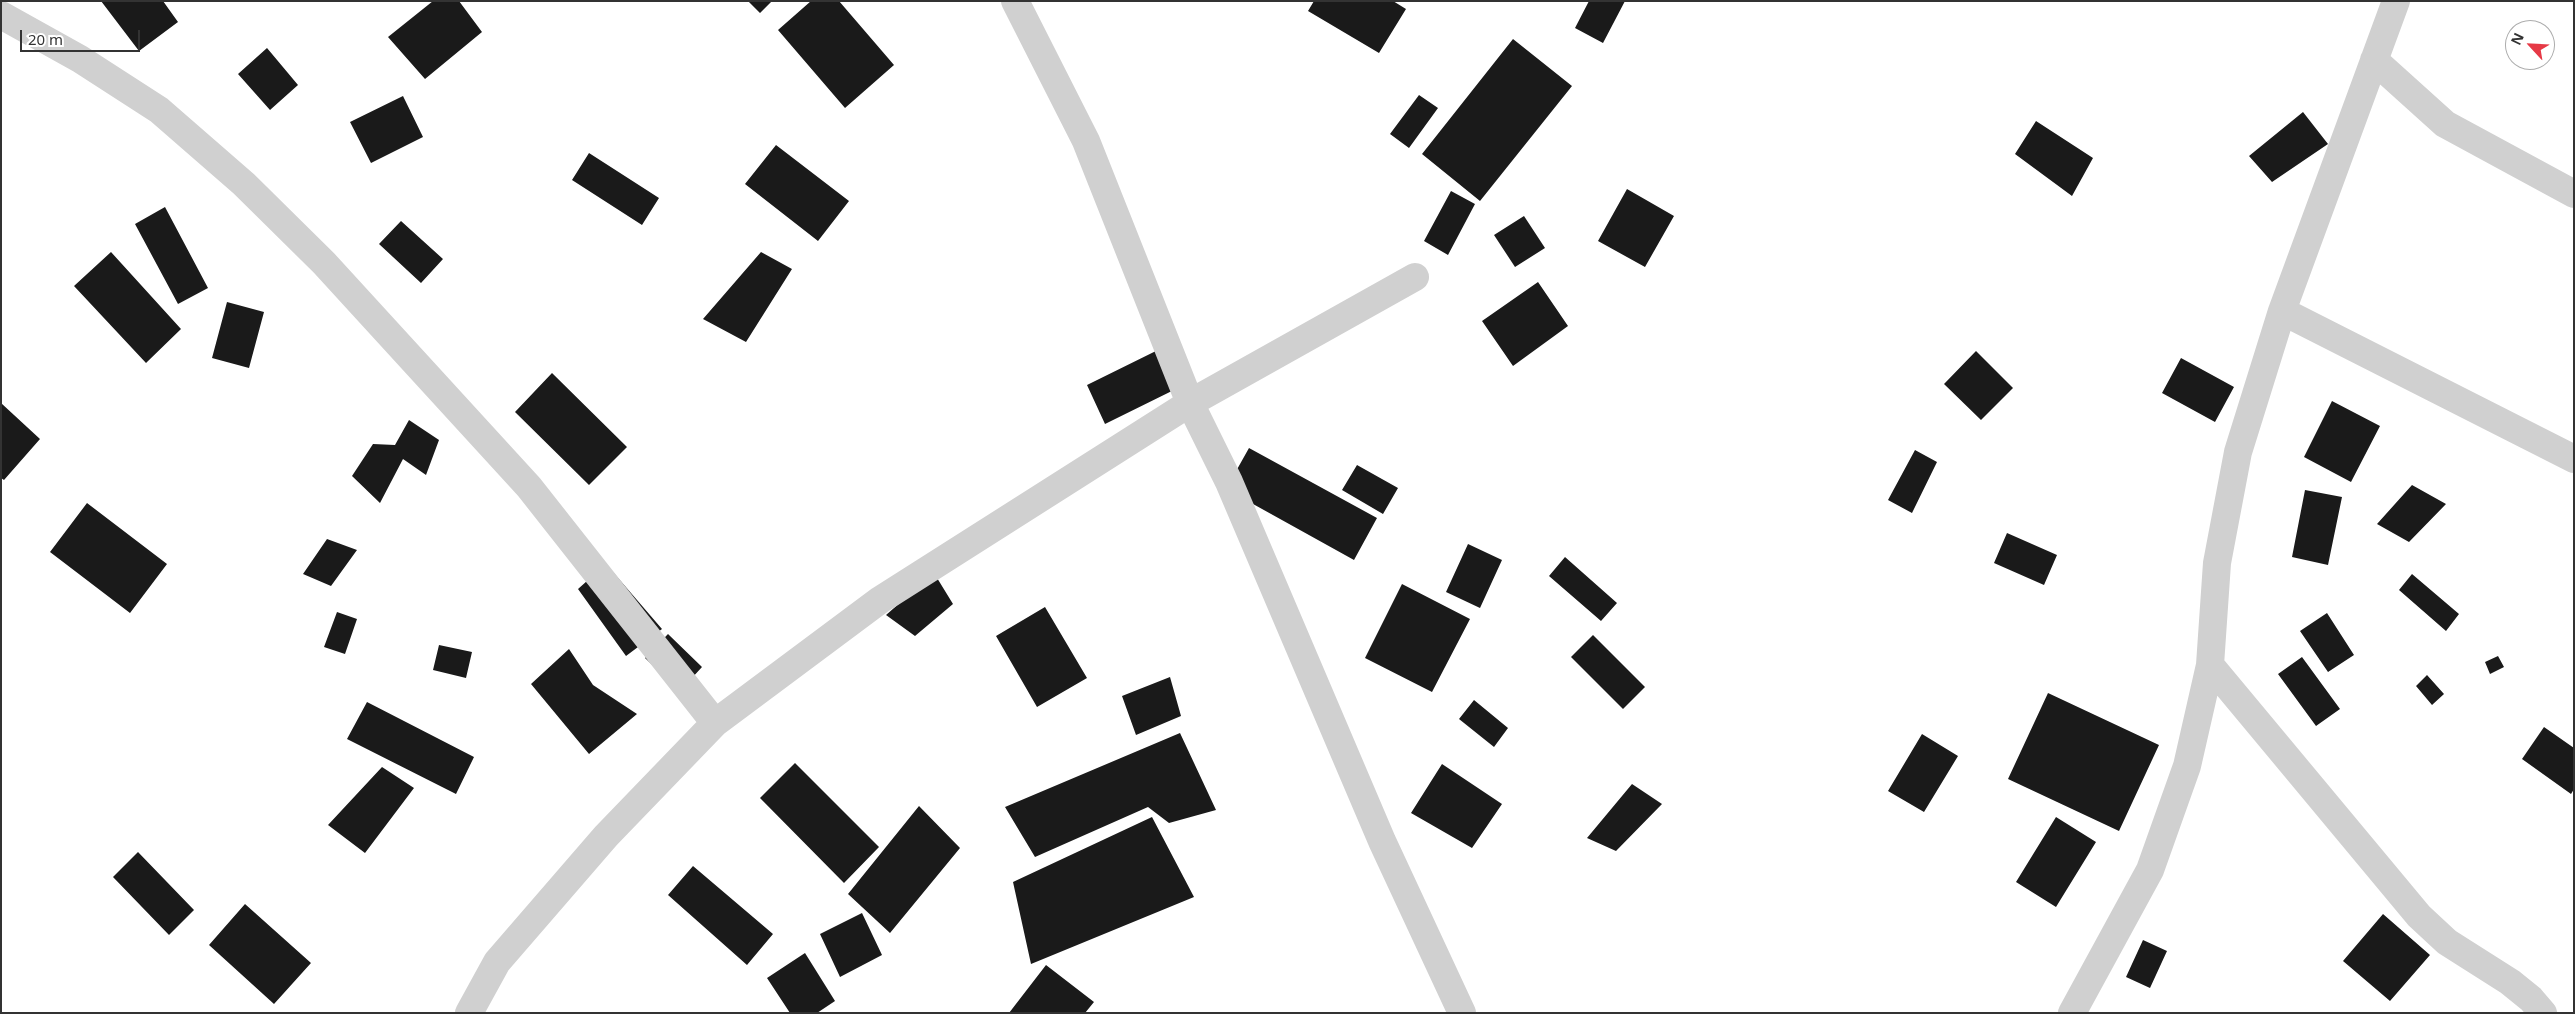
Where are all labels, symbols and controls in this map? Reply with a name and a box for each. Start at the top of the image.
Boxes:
scale bar [22,20,142,52]
north arrow [2505,20,2555,70]
text: 20 m [28,29,63,49]
text: N [2506,30,2528,48]

